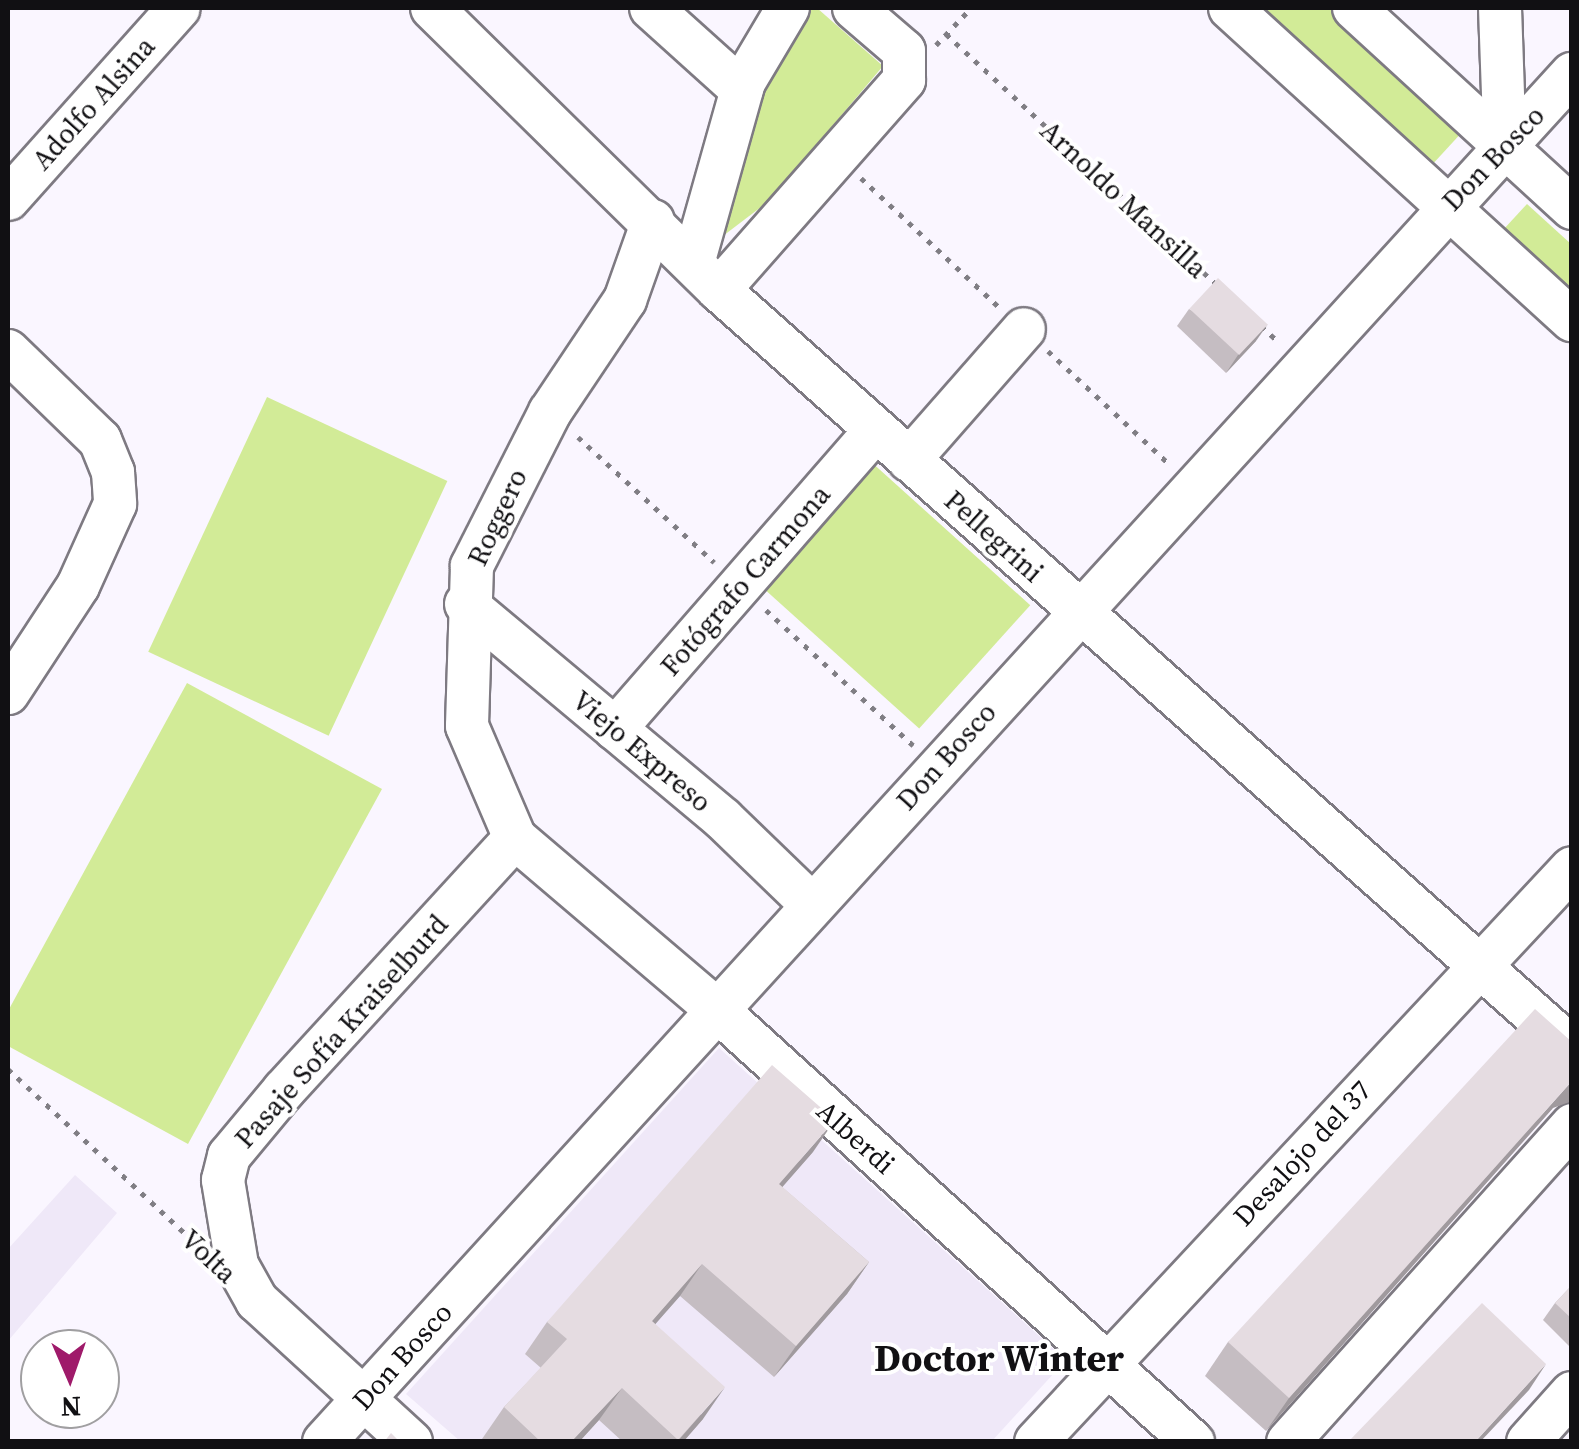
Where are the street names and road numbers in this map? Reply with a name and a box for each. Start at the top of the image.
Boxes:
street label: Adolfo Alsina [25,30,161,176]
street label: Don Bosco [1435,99,1551,217]
street label: Arnoldo Mansilla [1034,113,1214,285]
street label: Roggero [460,463,534,571]
street label: Fotógrafo Carmona [653,478,837,682]
street label: Pellegrini [938,483,1050,589]
street label: Viejo Expreso [566,683,718,819]
street label: Don Bosco [889,695,1003,817]
street label: Pasaje Sofía Kraiselburd [227,907,455,1155]
street label: Desalojo del 37 [1226,1073,1378,1233]
street label: Alberdi [810,1093,902,1181]
street label: Volta [174,1222,244,1290]
street label: Don Bosco [345,1295,459,1417]

